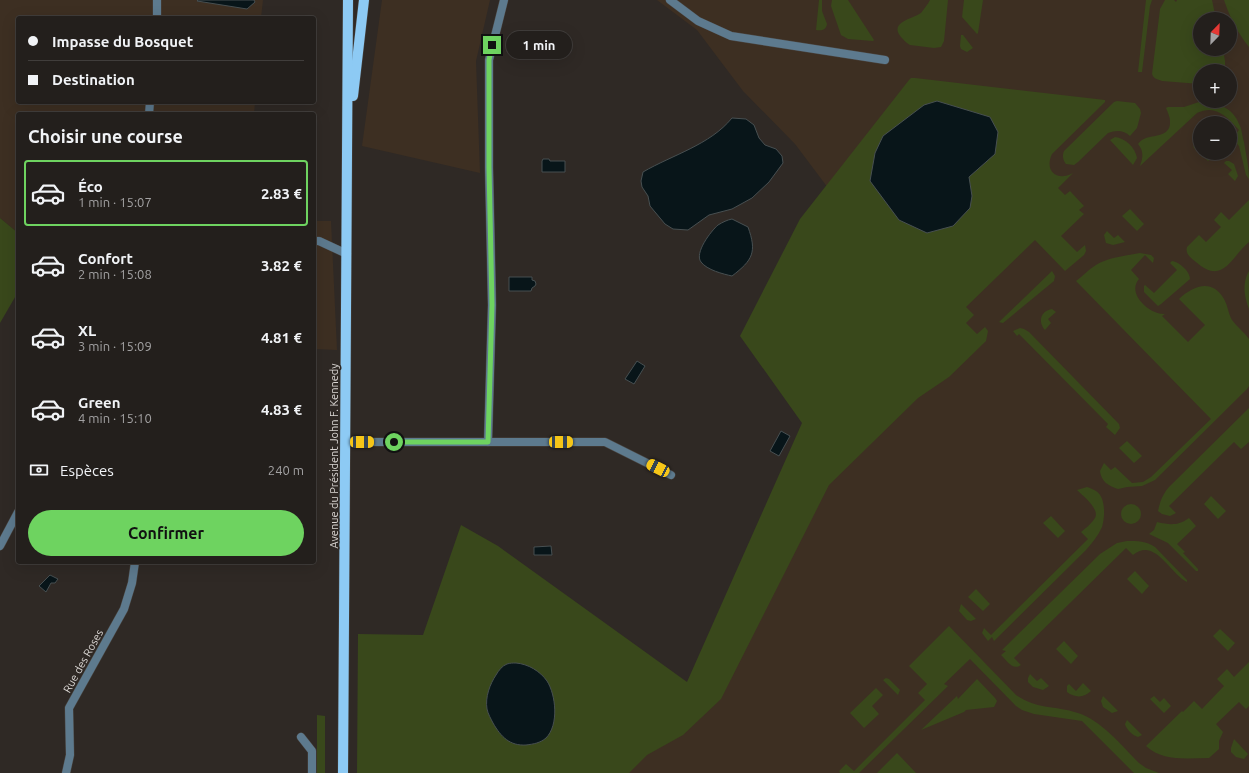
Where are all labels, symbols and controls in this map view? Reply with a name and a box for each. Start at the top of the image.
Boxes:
north arrow [1193,12,1237,56]
map controls [1193,12,1237,160]
callout: 1 min [506,31,572,59]
text: Impasse du Bosquet [52,33,193,50]
route end [483,36,501,54]
text: 1 min [523,38,555,52]
button: + [1193,64,1237,108]
text: Destination [52,71,135,88]
button: − [1193,116,1237,160]
text: Choisir une course [28,126,183,146]
icon: car [30,175,66,211]
text: Éco [78,178,103,195]
text: 2.83 € [261,185,302,202]
text: 1 min · 15:07 [78,195,152,209]
icon: car [30,247,66,283]
text: Confort [78,250,133,267]
text: 3.82 € [261,257,302,274]
text: 2 min · 15:08 [78,267,152,281]
icon: car [30,319,66,355]
text: XL [78,322,96,339]
text: 4.81 € [261,329,302,346]
text: 3 min · 15:09 [78,339,152,353]
street label: Avenue du Président John F. Kennedy [328,363,340,549]
icon: car [30,391,66,427]
text: Green [78,394,120,411]
text: 4.83 € [261,401,302,418]
text: 4 min · 15:10 [78,411,152,425]
route start [385,433,403,451]
car [350,436,374,448]
car [549,436,573,448]
car [645,457,671,479]
icon: cash [28,459,50,481]
text: Espèces [60,462,114,479]
text: 240 m [268,463,304,477]
button: Confirmer [28,510,304,556]
street label: Rue des Roses [61,627,105,695]

